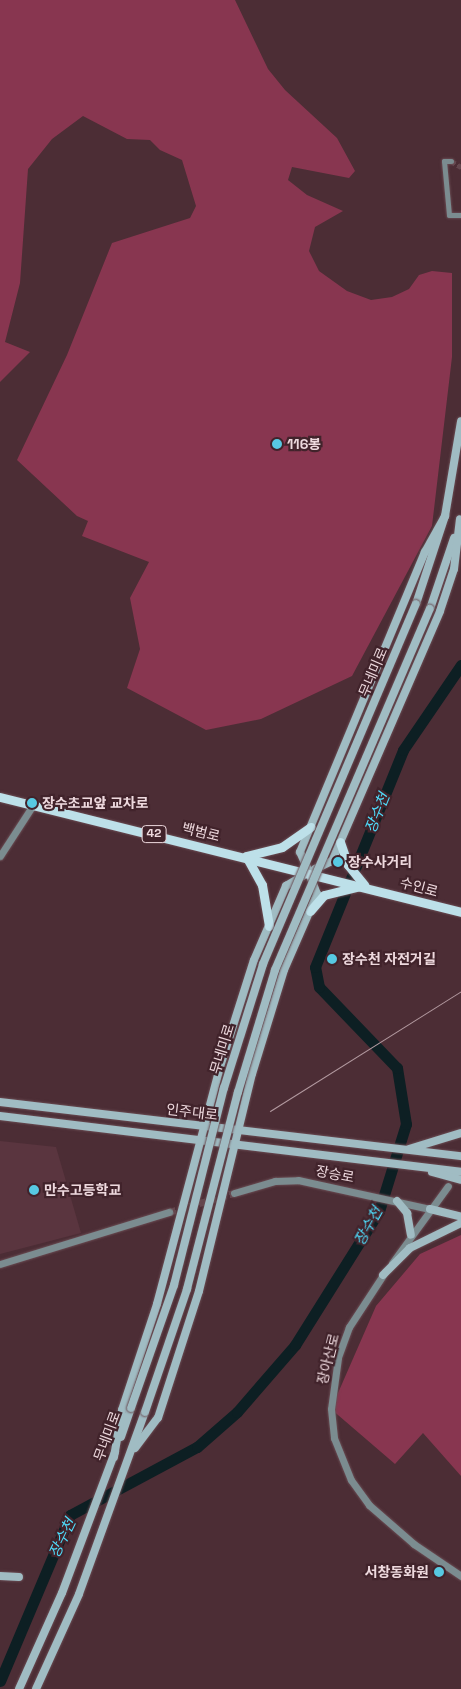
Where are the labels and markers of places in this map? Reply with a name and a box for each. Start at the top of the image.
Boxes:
place label: 116봉 [287,436,321,452]
marker: 116봉 [271,438,283,450]
place label: 장수초교앞 교차로 [42,795,149,811]
marker: 장수초교앞 교차로 [26,797,38,809]
place label: 장수사거리 [348,854,412,870]
marker: 장수사거리 [332,856,344,868]
place label: 장수천 자전거길 [342,951,436,967]
marker: 장수천 자전거길 [326,953,338,965]
place label: 만수고등학교 [44,1182,121,1198]
marker: 만수고등학교 [28,1184,40,1196]
place label: 서창동화원 [365,1564,429,1580]
marker: 서창동화원 [433,1566,445,1578]

